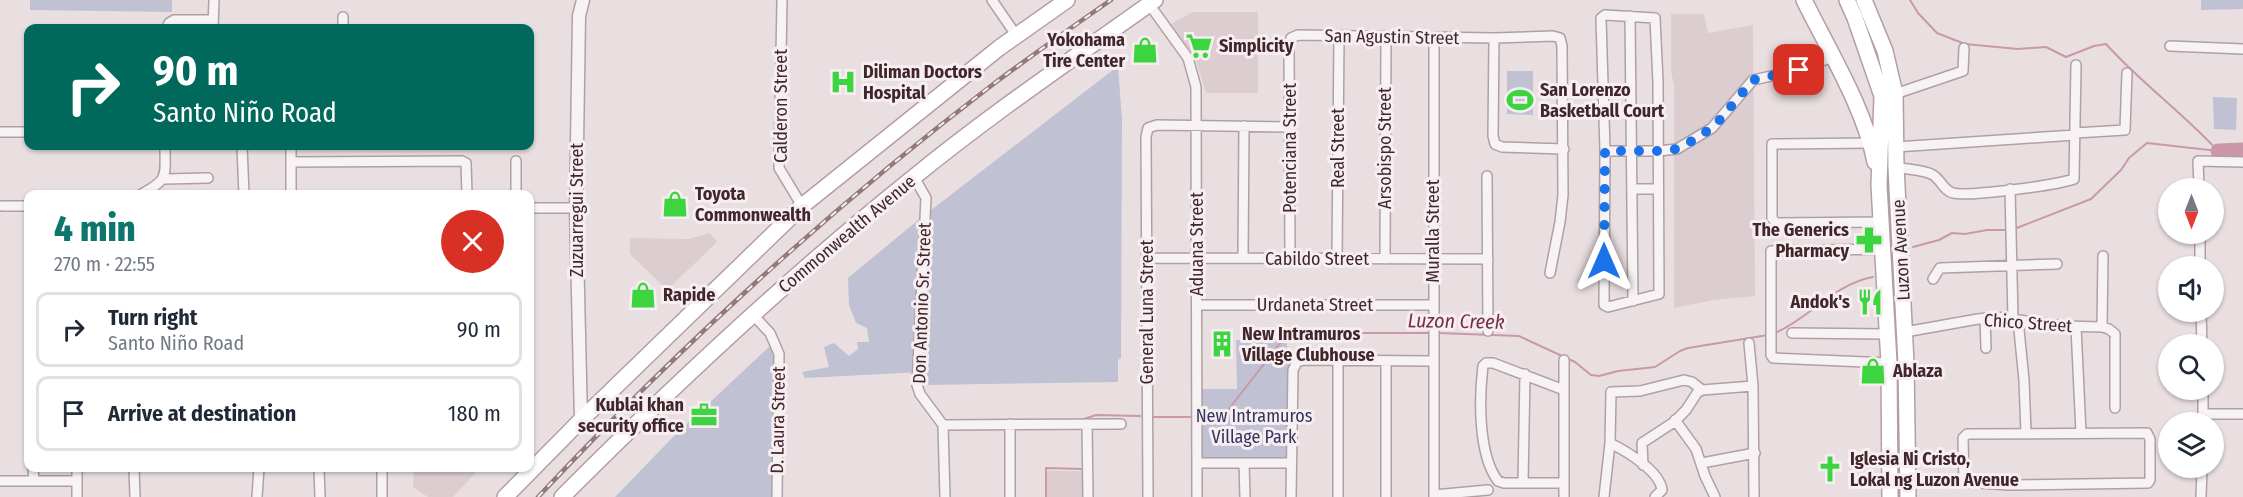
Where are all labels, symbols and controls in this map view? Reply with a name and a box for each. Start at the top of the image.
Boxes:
street label: San Agustin Street [1324,25,1460,49]
place label: Yokohama Tire Center [1043,29,1125,72]
supermarket icon: Simplicity [1184,31,1214,61]
shop icon: Yokohama Tire Center [1130,35,1160,65]
place label: Simplicity [1219,35,1294,57]
pin [1773,44,1824,95]
text: 90 m [153,46,238,96]
icon: right [54,48,132,126]
street label: Calderon Street [770,49,792,163]
icon: arrive [1782,53,1815,86]
place label: Diliman Doctors Hospital [863,61,982,104]
hospital icon: Diliman Doctors Hospital [828,67,858,97]
place label: San Lorenzo Basketball Court [1540,79,1665,122]
street label: Potenciana Street [1279,83,1301,213]
sports icon: San Lorenzo Basketball Court [1505,85,1535,115]
street label: Arsobispo Street [1374,87,1396,209]
text: Santo Niño Road [153,97,337,129]
street label: Real Street [1327,108,1349,188]
street label: Zuzuarregui Street [566,143,588,277]
street label: Commonwealth Avenue [774,170,920,298]
north arrow [2158,178,2224,244]
map controls [2158,178,2224,478]
street label: Muralla Street [1422,179,1444,283]
place label: Toyota Commonwealth [695,183,811,226]
shop icon: Toyota Commonwealth [660,189,690,219]
street label: Aduana Street [1186,192,1208,296]
street label: Luzon Avenue [1887,199,1915,301]
text: 4 min [54,207,136,251]
button: close [441,210,504,273]
place label: The Generics Pharmacy [1753,219,1849,262]
street label: Don Antonio Sr. Street [908,222,936,384]
pharmacy icon: The Generics Pharmacy [1854,225,1884,255]
position arrow [1572,229,1636,293]
street label: General Luna Street [1136,239,1158,384]
street label: Cabildo Street [1265,248,1369,270]
text: 270 m · 22:55 [54,252,155,276]
button: sound [2158,256,2224,322]
shop icon: Rapide [628,280,658,310]
place label: Rapide [663,284,715,306]
restaurant icon: Andok's [1855,287,1885,317]
place label: Andok's [1789,291,1850,313]
street label: Urdaneta Street [1257,294,1373,316]
text: Turn right [108,304,197,331]
water label: Luzon Creek [1407,308,1505,334]
street label: Chico Street [1983,309,2073,337]
icon: right [57,313,90,346]
text: 90 m [457,316,501,343]
place label: New Intramuros Village Clubhouse [1241,323,1375,366]
building icon: New Intramuros Village Clubhouse [1207,329,1237,359]
text: Santo Niño Road [108,331,244,355]
button: search [2158,334,2224,400]
shop icon: Ablaza [1858,356,1888,386]
place label: Ablaza [1892,360,1943,382]
street label: D. Laura Street [766,366,790,474]
place label: Kublai khan security office [578,394,684,437]
icon: arrive [57,397,90,430]
text: Arrive at destination [108,400,296,427]
text: 180 m [448,400,501,427]
office icon: Kublai khan security office [689,400,719,430]
park label: New Intramuros Village Park [1196,405,1313,448]
button: layers [2158,412,2224,478]
place label: Iglesia Ni Cristo, Lokal ng Luzon Avenue [1850,448,2019,491]
church icon: Iglesia Ni Cristo, Lokal ng Luzon Avenue [1815,454,1845,484]

